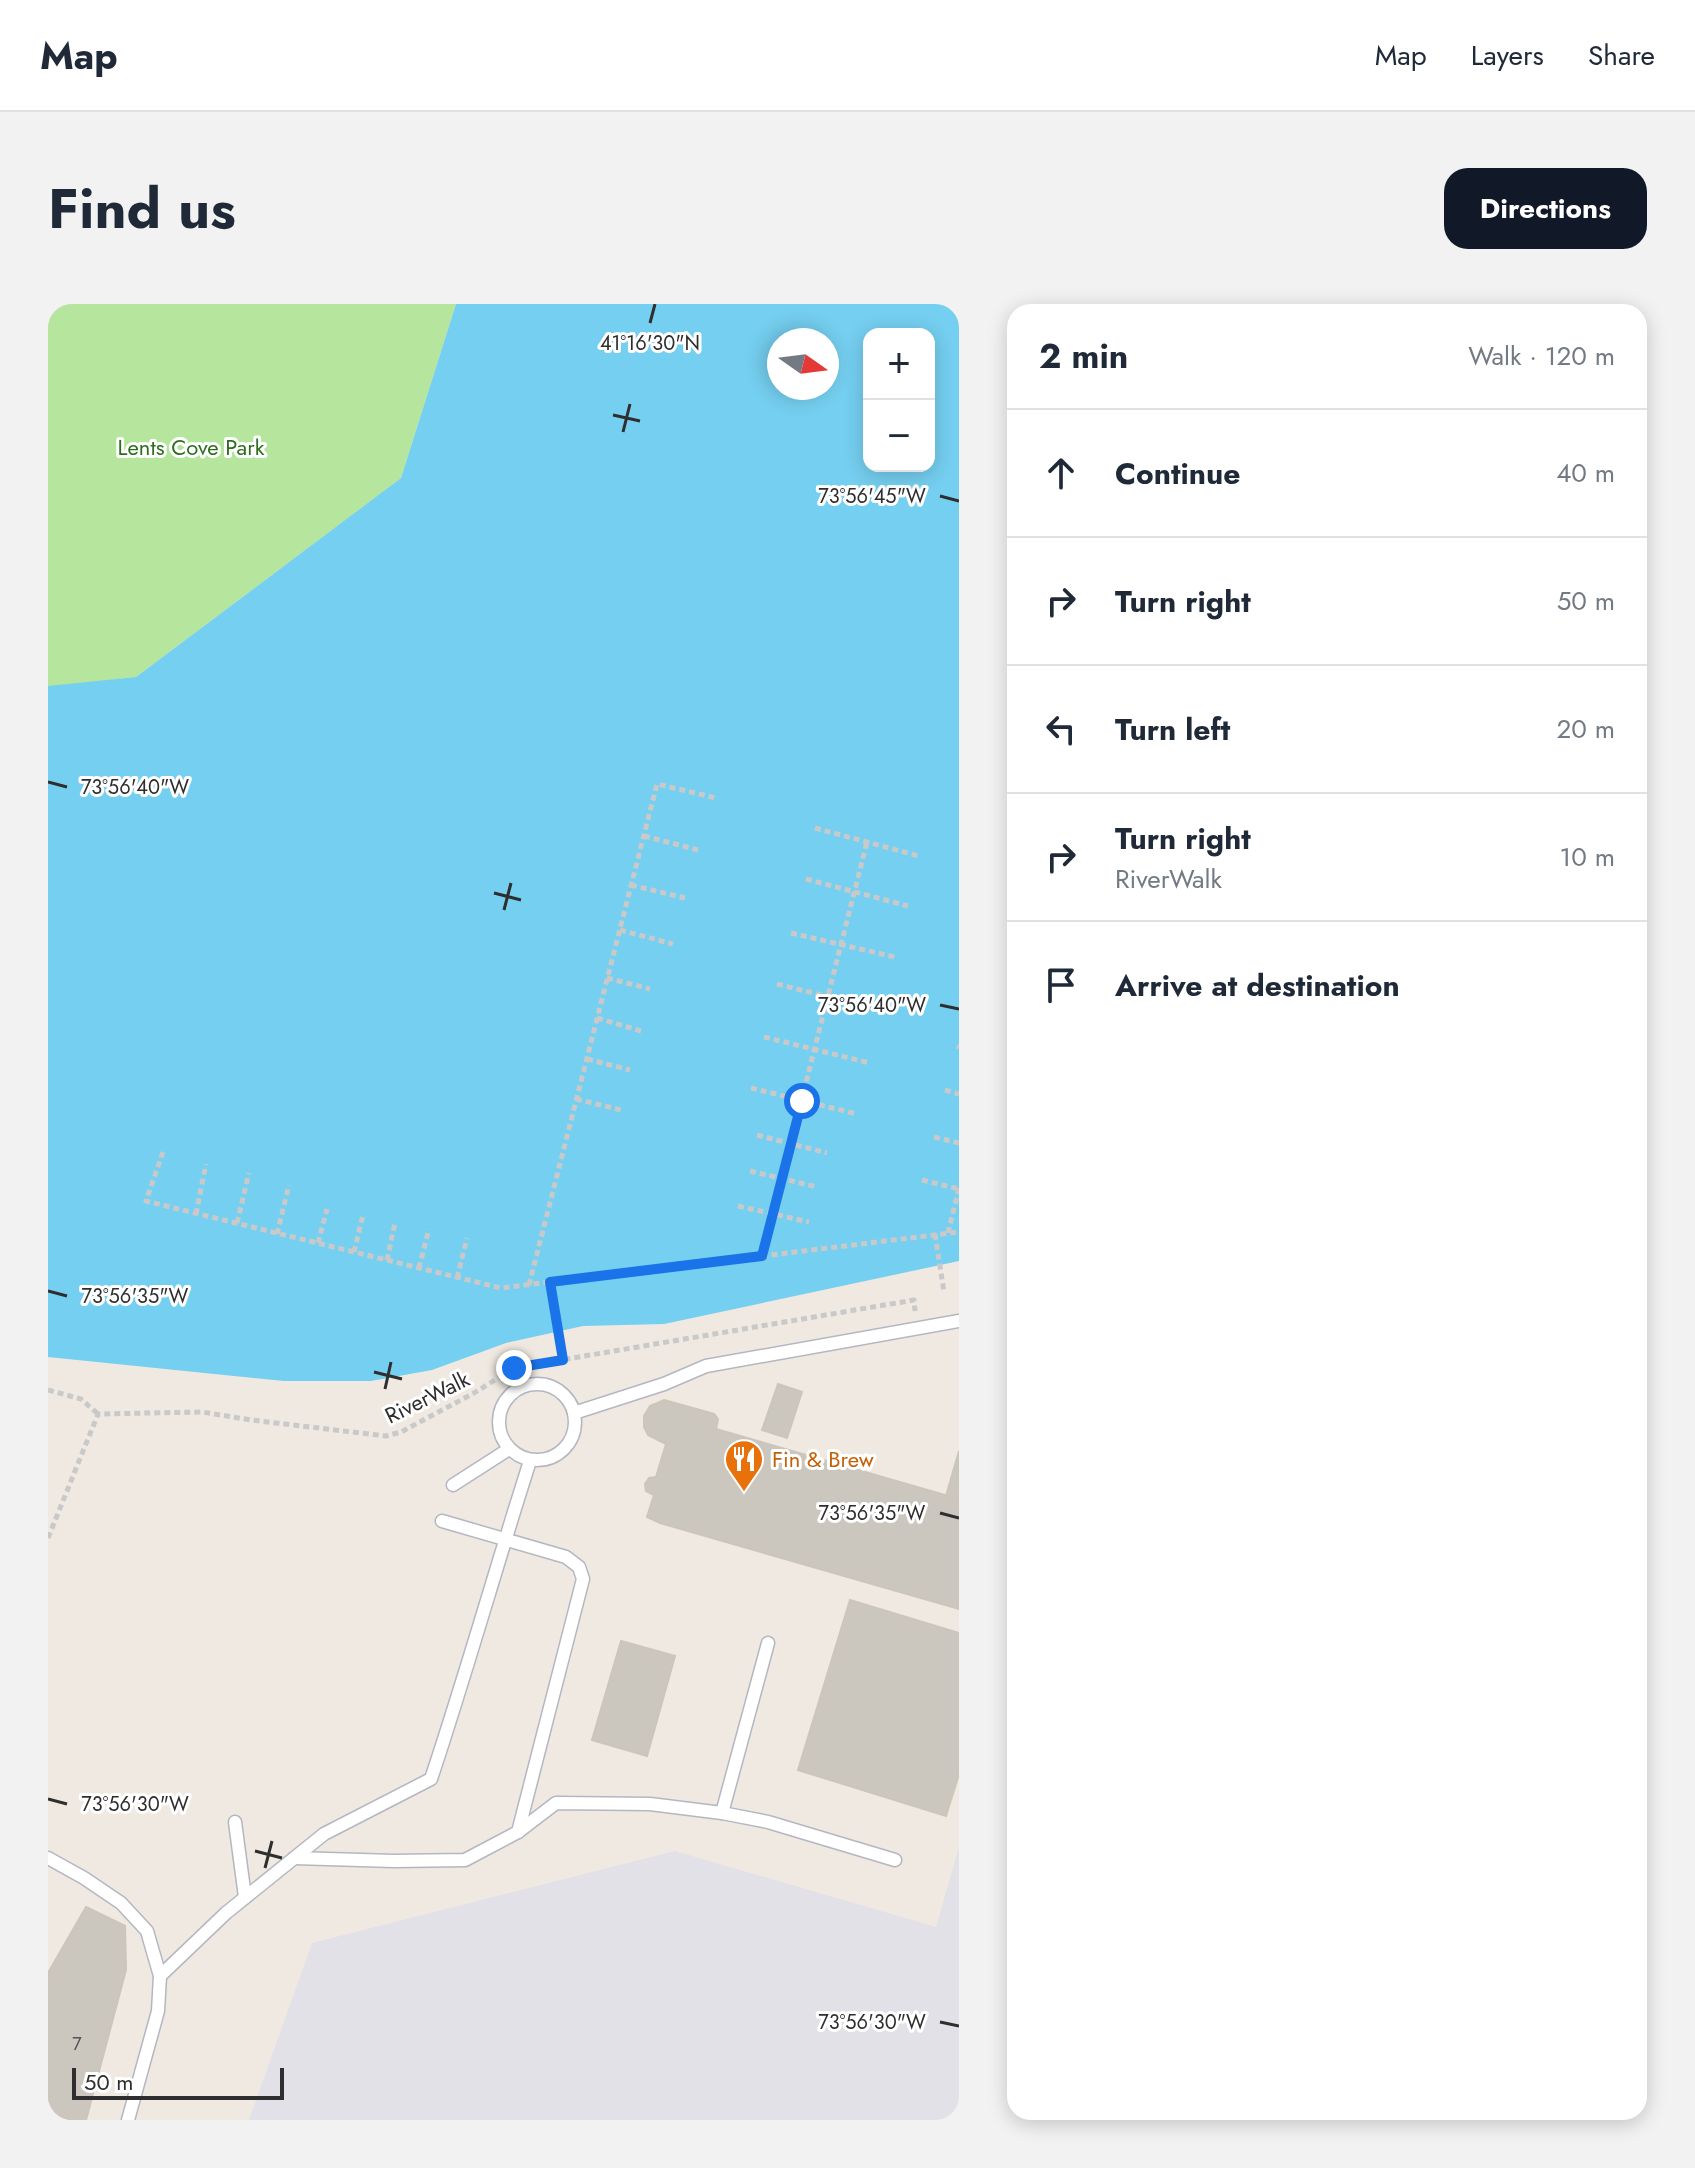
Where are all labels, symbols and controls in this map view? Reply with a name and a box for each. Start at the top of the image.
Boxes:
text: Map [40,28,118,83]
text: Map [1375,35,1427,76]
text: Layers [1471,35,1544,76]
text: Share [1588,35,1655,76]
text: Find us [48,168,236,249]
button: Directions [1444,168,1647,249]
north arrow [767,328,839,400]
map controls [863,328,935,472]
button: + [863,328,935,400]
text: 41°16'30"N [600,329,700,358]
text: 2 min [1039,332,1128,381]
text: Walk · 120 m [1468,337,1615,375]
button: − [863,400,935,472]
park label: Lents Cove Park [118,431,265,463]
icon: ahead [1039,451,1083,495]
text: Continue [1115,452,1241,495]
text: 40 m [1556,454,1615,492]
text: 73°56'45"W [818,482,926,511]
icon: right [1039,579,1083,623]
text: Turn right [1115,580,1251,623]
text: 50 m [1557,582,1615,620]
icon: left [1039,707,1083,751]
text: Turn left [1115,708,1230,751]
text: 20 m [1557,710,1615,748]
text: 73°56'40"W [81,773,189,802]
text: Turn right [1115,817,1251,860]
icon: right [1039,835,1083,879]
text: 10 m [1560,838,1615,876]
text: RiverWalk [1115,860,1222,898]
icon: arrive [1039,963,1083,1007]
text: Arrive at destination [1115,964,1400,1007]
text: 73°56'40"W [818,991,926,1020]
route start [784,1083,820,1119]
text: 73°56'35"W [82,1282,189,1311]
route end [496,1350,532,1386]
street label: RiverWalk [379,1363,475,1431]
restaurant icon: Fin & Brew [723,1438,765,1493]
place label: Fin & Brew [772,1443,874,1475]
text: 73°56'35"W [819,1499,926,1528]
text: 73°56'30"W [81,1790,189,1819]
text: 73°56'30"W [818,2008,926,2037]
house number: 7 [72,2031,82,2057]
scale bar [72,2064,284,2100]
text: 50 m [84,2066,133,2098]

